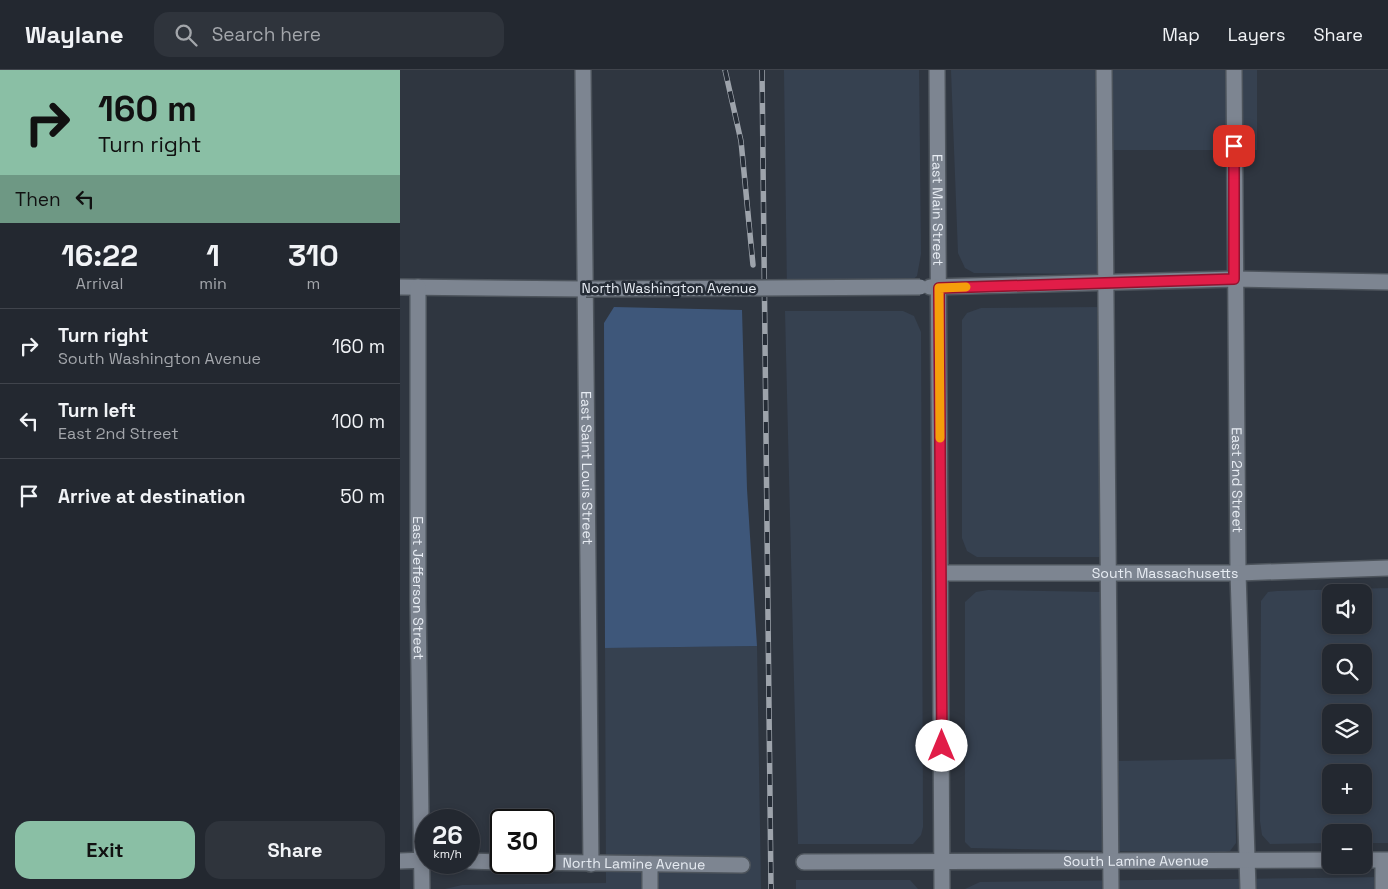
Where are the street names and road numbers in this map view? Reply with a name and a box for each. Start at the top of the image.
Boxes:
street label: East Main Street [929,154,947,266]
street label: North Washington Avenue [581,279,757,297]
street label: East Saint Louis Street [577,391,597,545]
street label: East 2nd Street [1228,427,1247,533]
street label: East Jefferson Street [409,516,428,660]
street label: South Massachusetts [1092,564,1238,582]
street label: South Lamine Avenue [1063,851,1209,870]
street label: North Lamine Avenue [562,854,706,873]

